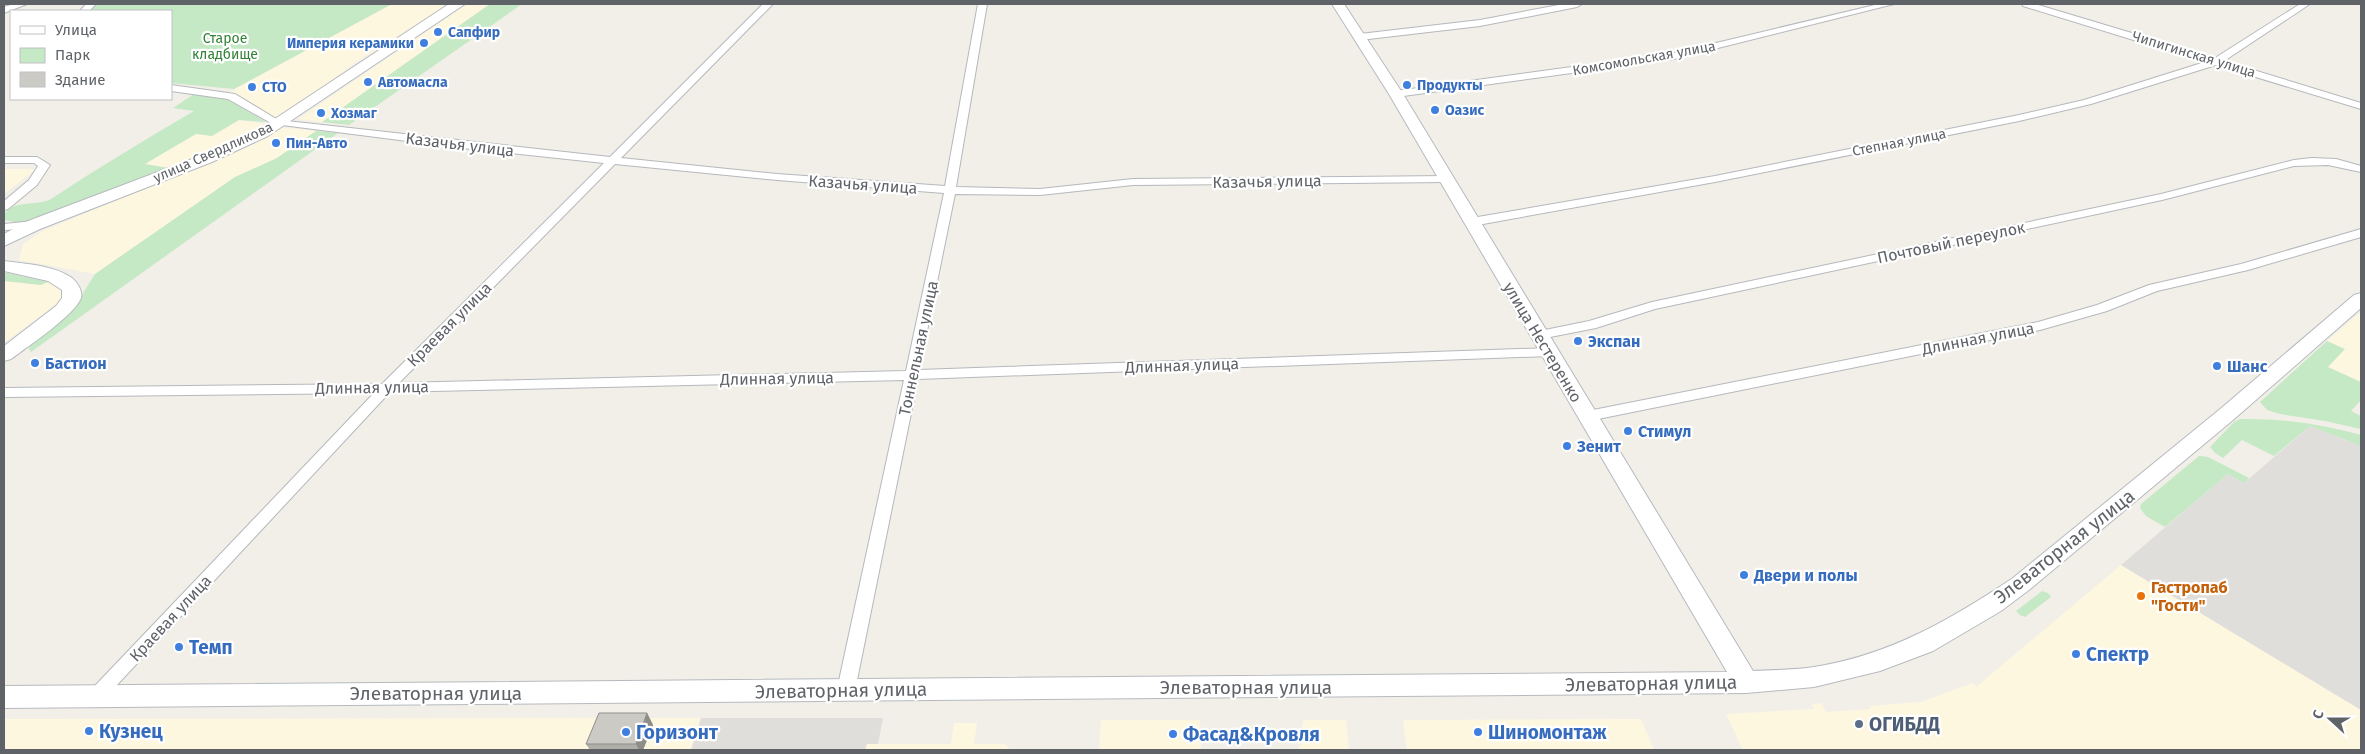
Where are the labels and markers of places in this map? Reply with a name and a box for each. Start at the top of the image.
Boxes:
place label: Сапфир [448,24,500,41]
marker: Сапфир [432,26,444,38]
place label: Империя керамики [287,35,414,52]
marker: Империя керамики [418,37,430,49]
place label: Автомасла [377,74,448,91]
marker: Автомасла [362,76,374,88]
place label: Продукты [1417,77,1483,94]
place label: СТО [262,79,287,96]
marker: Продукты [1401,79,1413,91]
marker: СТО [246,81,258,93]
place label: Оазис [1445,102,1484,119]
marker: Оазис [1429,104,1441,116]
place label: Хозмаг [330,105,378,122]
marker: Хозмаг [315,107,327,119]
place label: Пин-Авто [286,135,348,152]
marker: Пин-Авто [270,137,282,149]
place label: Экспан [1588,332,1640,351]
marker: Экспан [1572,335,1584,347]
place label: Бастион [45,354,107,373]
marker: Бастион [29,357,41,369]
place label: Шанс [2227,357,2268,376]
marker: Шанс [2211,360,2223,372]
place label: Стимул [1638,422,1691,441]
marker: Стимул [1622,425,1634,437]
place label: Зенит [1576,437,1621,456]
marker: Зенит [1561,440,1573,452]
place label: Двери и полы [1753,566,1858,585]
marker: Двери и полы [1738,569,1750,581]
place label: Гастропаб "Гости" [2151,578,2228,615]
marker: Гастропаб "Гости" [2135,590,2147,602]
place label: Темп [189,636,233,659]
marker: Темп [173,641,185,653]
place label: Спектр [2086,643,2149,666]
marker: Спектр [2070,648,2082,660]
place label: ОГИБДД [1869,713,1940,736]
marker: ОГИБДД [1853,718,1865,730]
place label: Кузнец [99,720,163,743]
place label: Горизонт [636,721,719,744]
place label: Шиномонтаж [1488,721,1607,744]
place label: Фасад&Кровля [1183,723,1320,746]
marker: Кузнец [83,725,95,737]
marker: Горизонт [620,726,632,738]
marker: Шиномонтаж [1472,726,1484,738]
marker: Фасад&Кровля [1167,728,1179,740]

